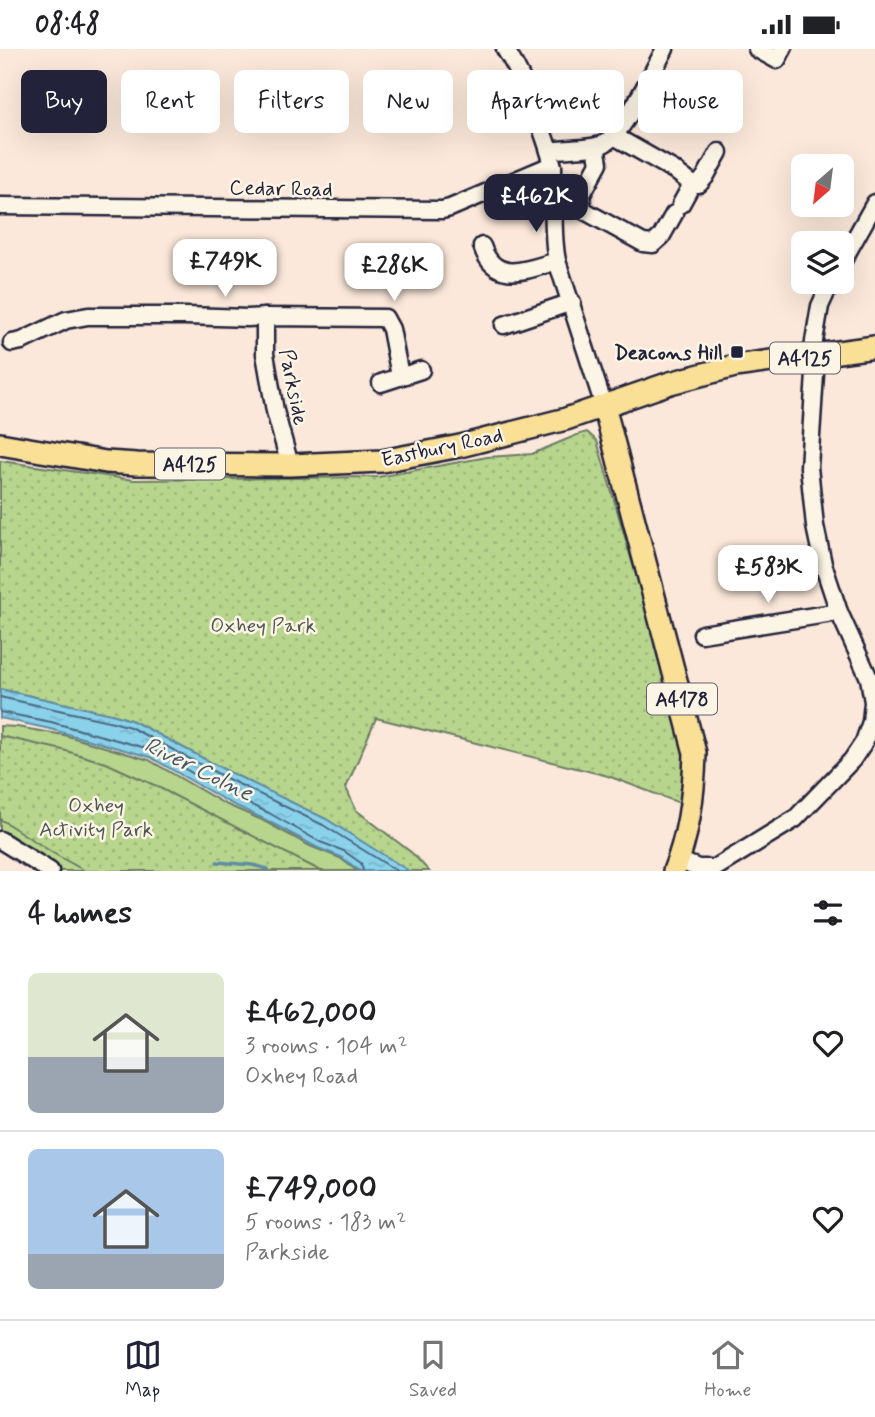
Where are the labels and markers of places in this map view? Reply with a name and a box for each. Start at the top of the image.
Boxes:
pin: £462K [487,174,585,234]
pin: £749K [176,239,274,299]
pin: £286K [345,243,443,303]
place label: Deacons Hill [614,339,723,367]
marker: Deacons Hill [729,344,745,360]
pin: £583K [719,545,817,605]

